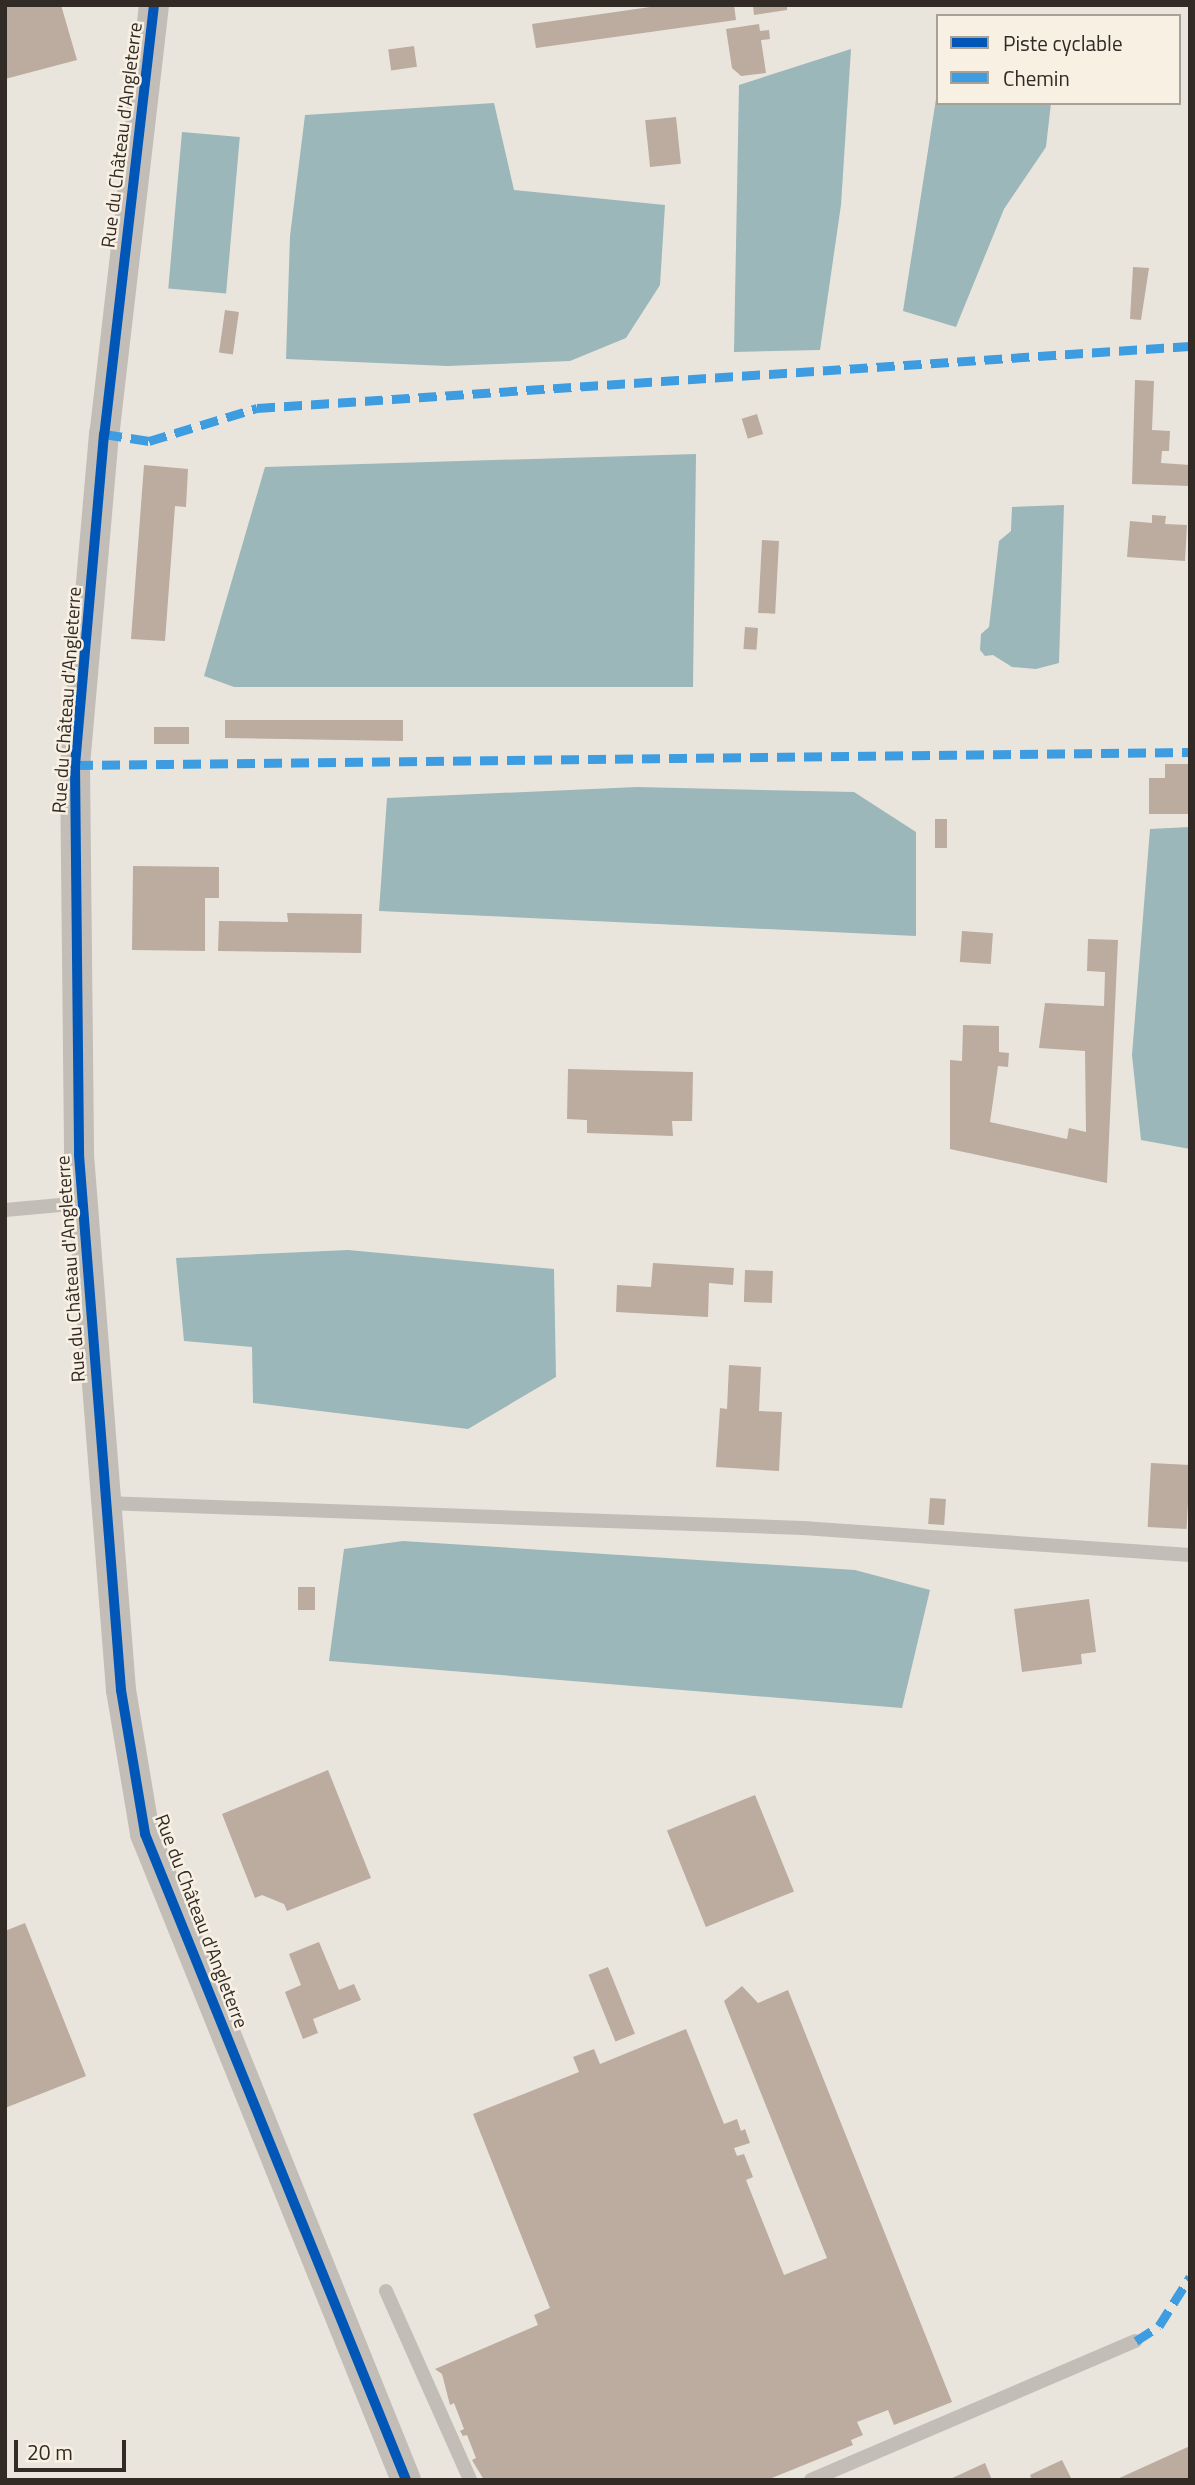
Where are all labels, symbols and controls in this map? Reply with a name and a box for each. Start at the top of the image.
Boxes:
legend [936,14,1181,105]
street label: Rue du Château d'Angleterre [96,21,146,249]
text: Piste cyclable [1003,27,1123,59]
text: Chemin [1003,62,1070,94]
street label: Rue du Château d'Angleterre [47,586,85,814]
street label: Rue du Château d'Angleterre [51,1155,89,1383]
street label: Rue du Château d'Angleterre [151,1811,253,2031]
scale bar [18,2426,130,2470]
text: 20 m [27,2436,73,2468]

